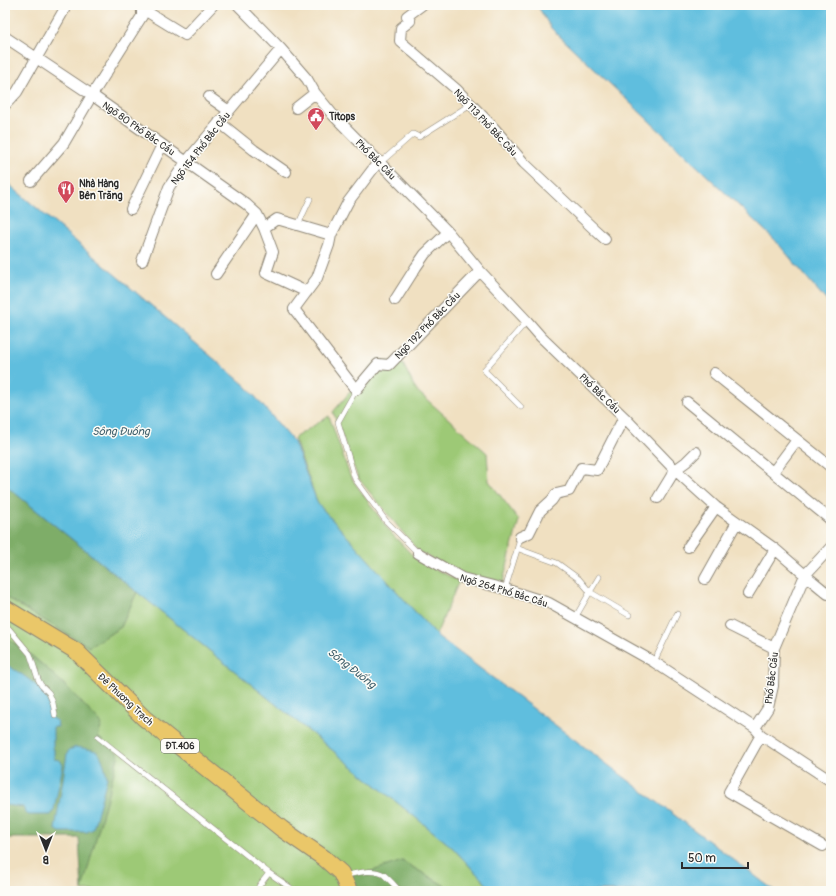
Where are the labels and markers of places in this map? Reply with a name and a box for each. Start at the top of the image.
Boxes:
public building icon: Titops [306,106,326,131]
place label: Titops [328,111,356,123]
place label: Nhà Hàng Bên Trăng [79,178,123,202]
restaurant icon: Nhà Hàng Bên Trăng [56,179,76,204]

